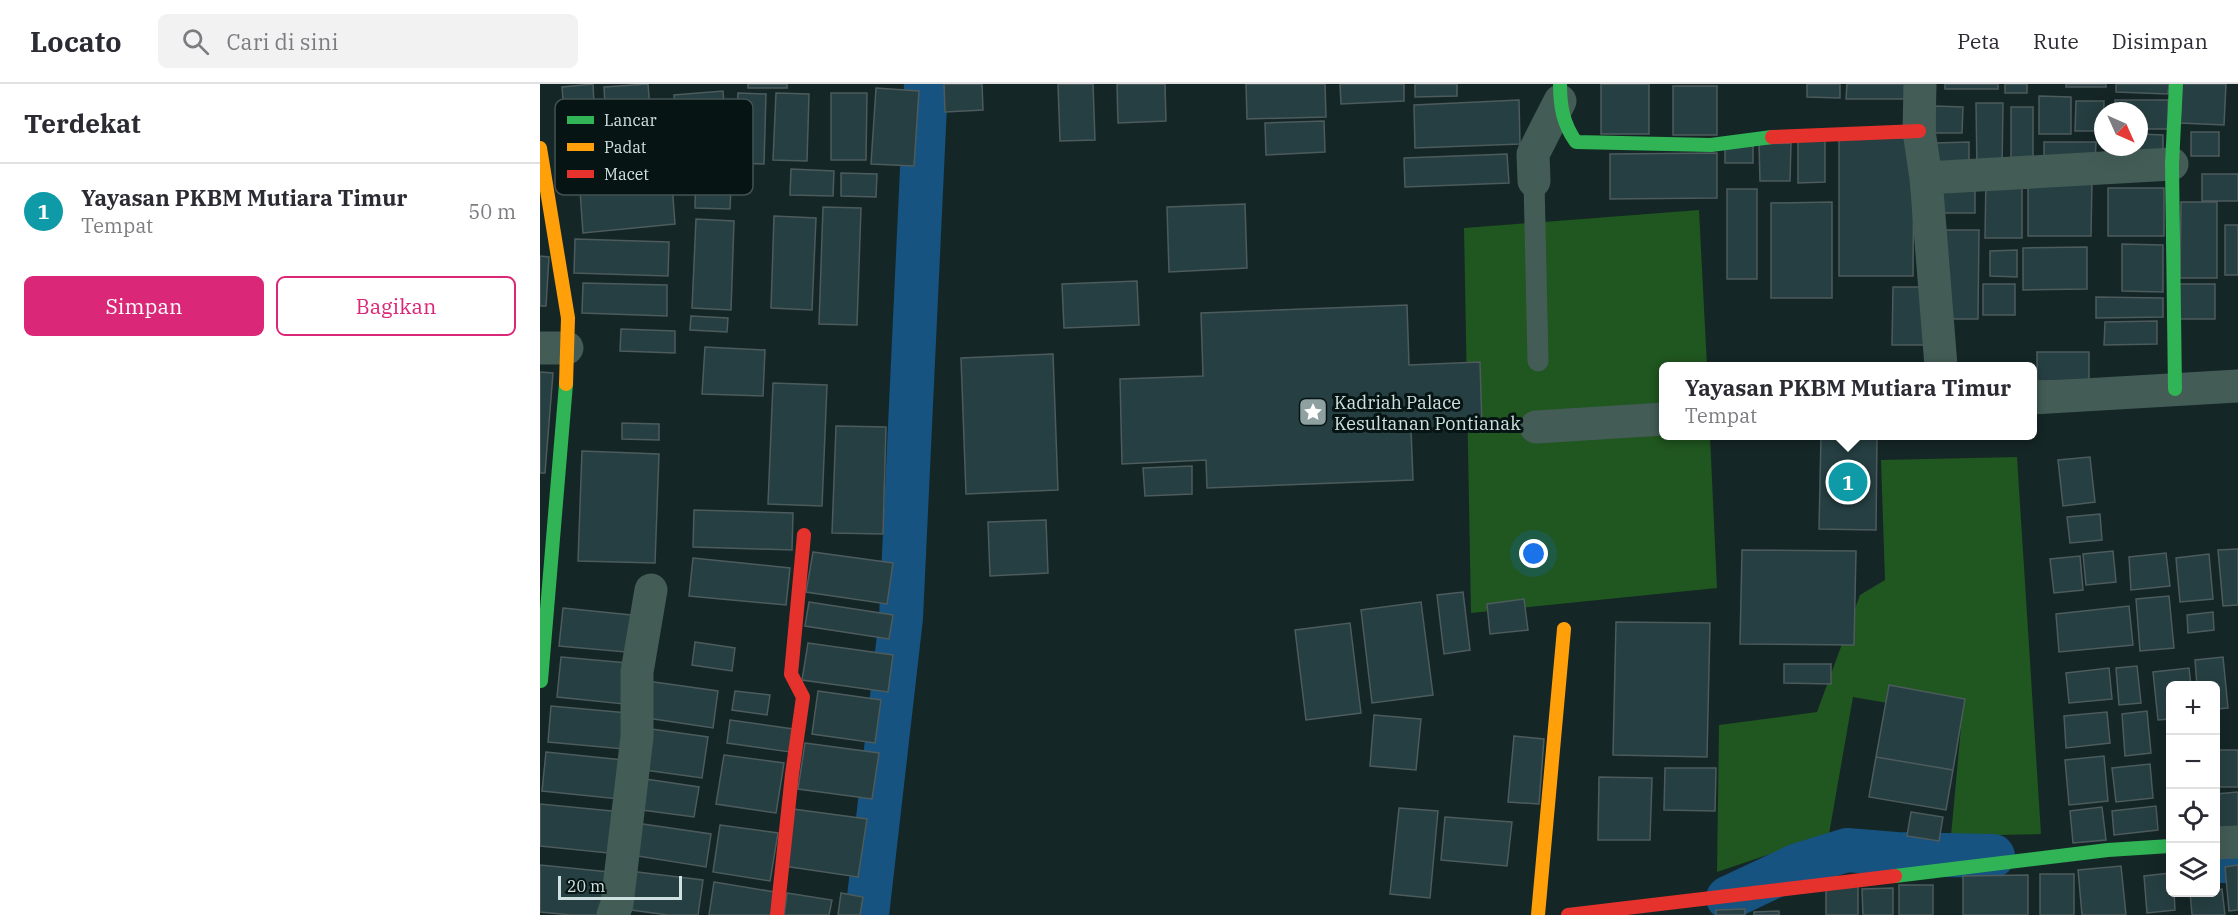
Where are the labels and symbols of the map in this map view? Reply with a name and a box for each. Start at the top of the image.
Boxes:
legend [555,99,753,195]
north arrow [2094,102,2148,156]
text: Lancar [604,110,657,130]
text: Padat [604,137,647,157]
text: Macet [604,164,649,184]
place label: Kadriah Palace Kesultanan Pontianak [1334,391,1521,435]
place icon: Kadriah Palace Kesultanan Pontianak [1297,396,1329,428]
pin: 1 [1828,460,1868,504]
your location [1519,539,1548,568]
scale bar [558,873,682,900]

